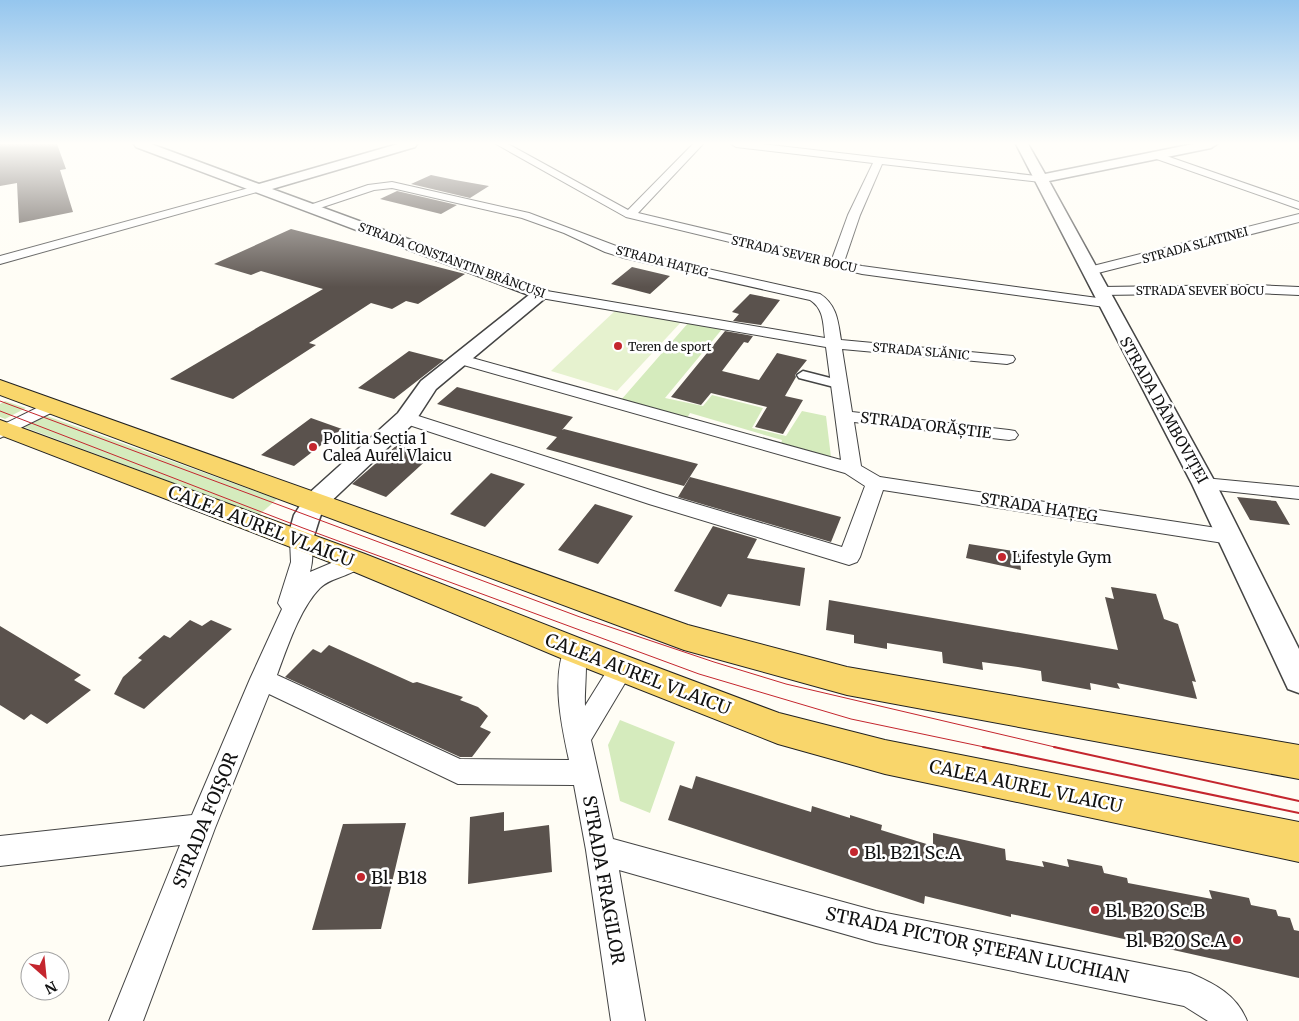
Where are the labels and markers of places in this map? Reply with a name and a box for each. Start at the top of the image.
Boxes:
place label: Teren de sport [628,339,712,354]
marker: Teren de sport [612,340,624,352]
place label: Politia Secția 1 Calea Aurel Vlaicu [323,429,452,465]
marker: Politia Secția 1 Calea Aurel Vlaicu [307,441,319,453]
place label: Lifestyle Gym [1012,548,1112,567]
marker: Lifestyle Gym [996,551,1008,563]
place label: Bl. B21 Sc.A [864,841,962,864]
marker: Bl. B21 Sc.A [848,846,860,858]
place label: Bl. B18 [371,866,427,889]
marker: Bl. B18 [355,871,367,883]
place label: Bl. B20 Sc.B [1105,899,1205,922]
marker: Bl. B20 Sc.B [1089,904,1101,916]
place label: Bl. B20 Sc.A [1126,929,1227,952]
marker: Bl. B20 Sc.A [1231,934,1243,946]

